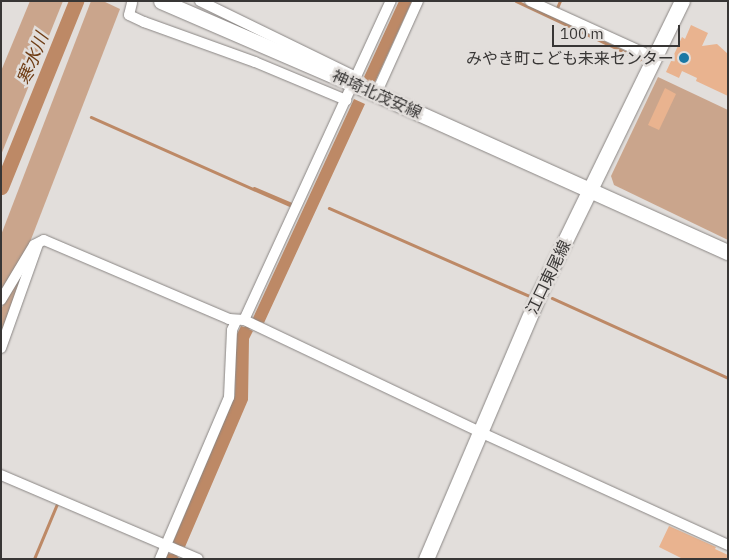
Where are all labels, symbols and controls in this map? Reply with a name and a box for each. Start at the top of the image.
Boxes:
scale bar [554,15,682,47]
text: 100 m [560,24,604,43]
water label: 寒水川 [13,30,53,88]
place label: みやき町こども未来センター [466,48,674,68]
marker: みやき町こども未来センター [678,52,690,64]
street label: 神埼北茂安線 [329,66,425,122]
street label: 江口東尾線 [522,237,574,317]

